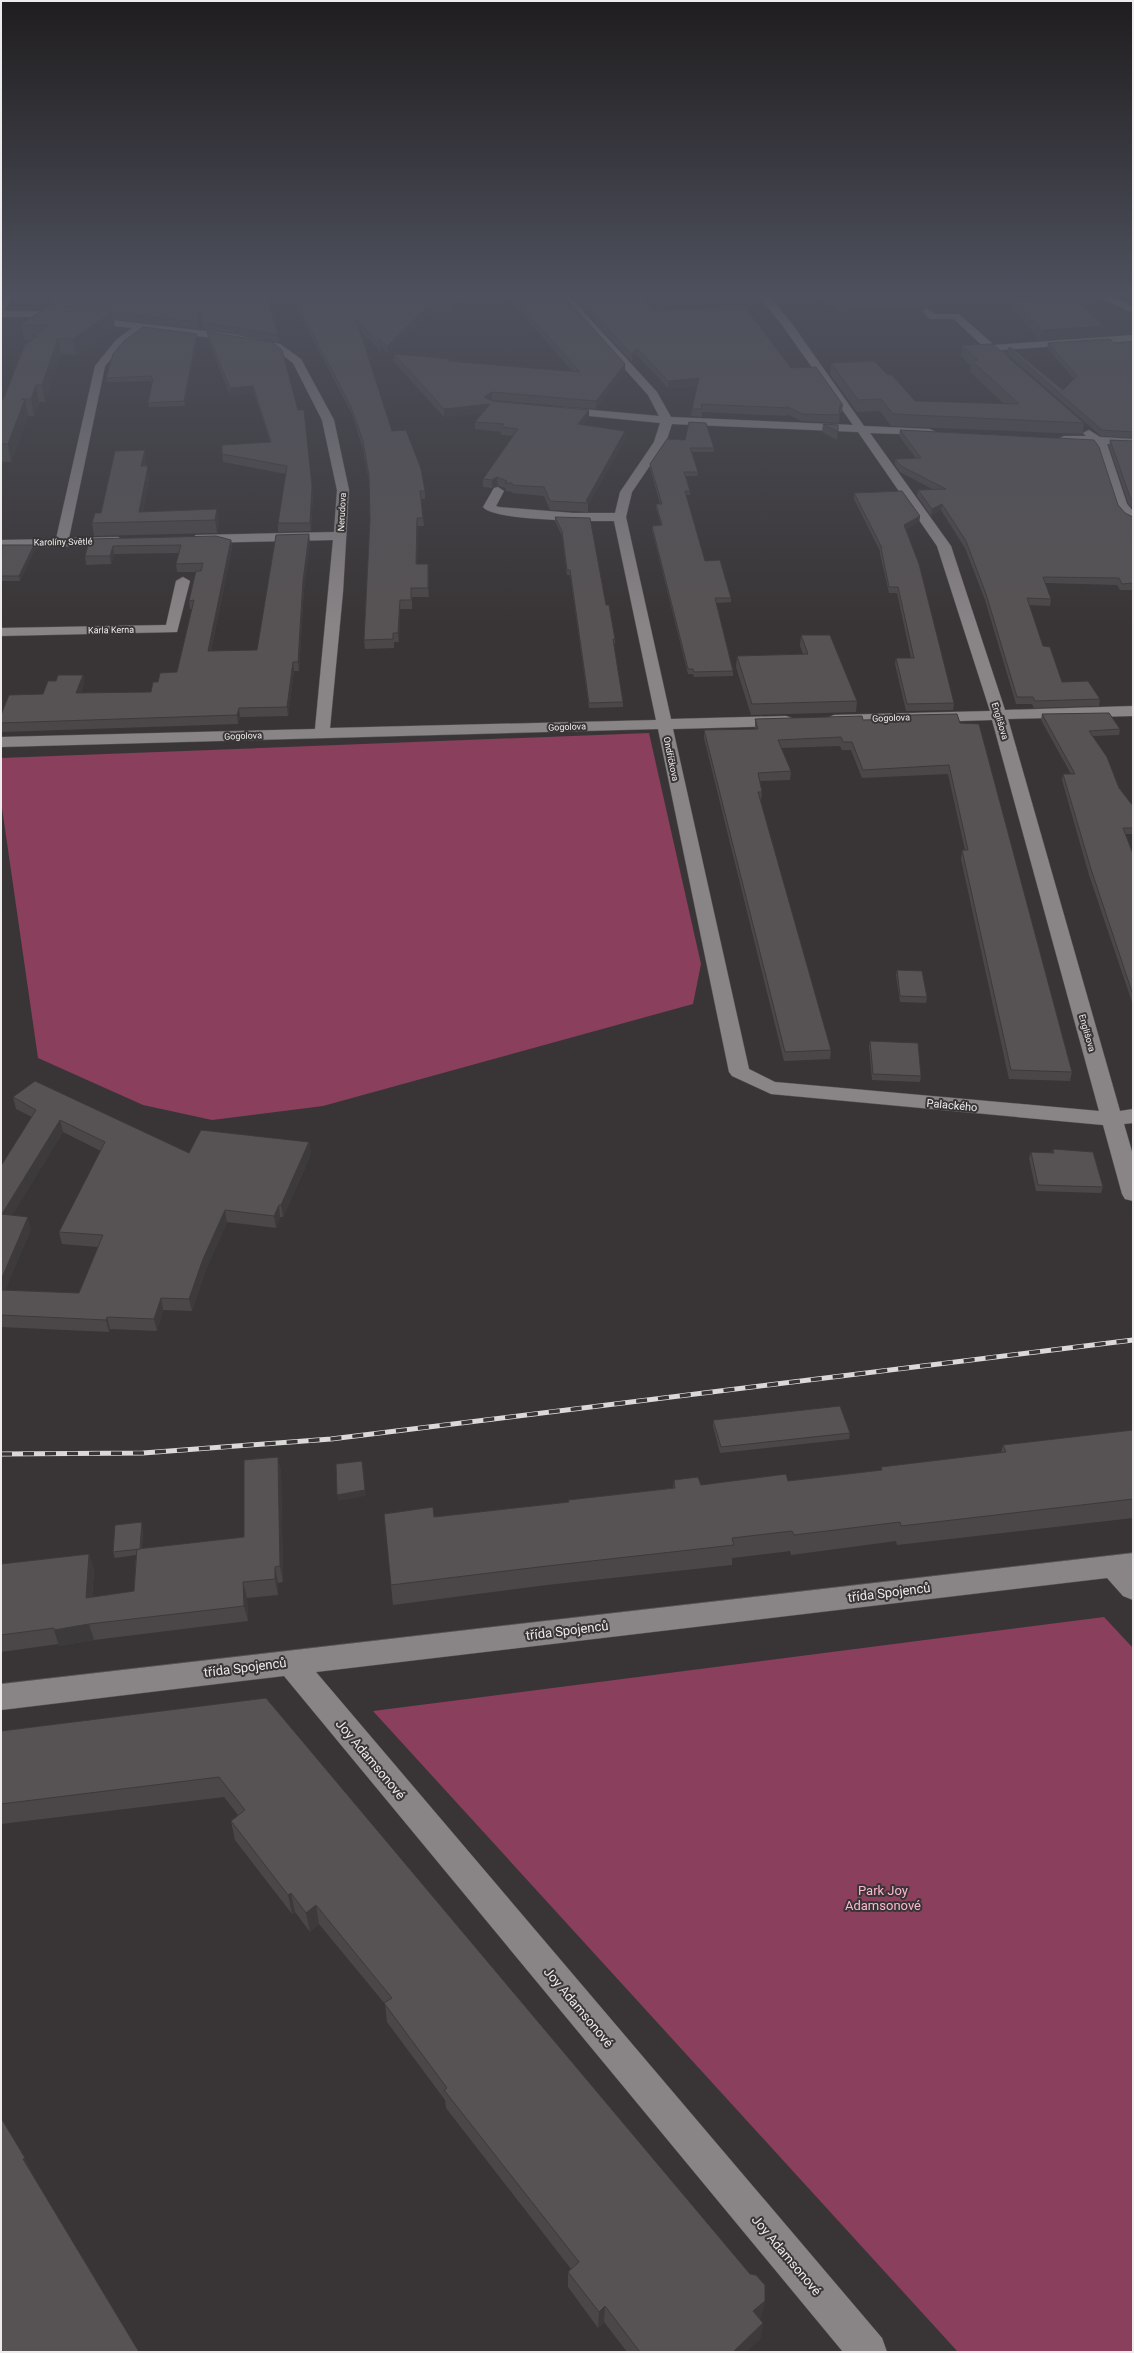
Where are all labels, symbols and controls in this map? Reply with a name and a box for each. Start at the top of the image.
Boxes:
street label: Nerudova [336,492,348,532]
street label: Karolíny Světlé [33,536,93,548]
street label: Karla Kerna [88,625,134,635]
street label: Englišova [990,701,1010,741]
street label: Gogolova [872,712,910,724]
street label: Gogolova [548,721,586,733]
street label: Gogolova [224,730,262,742]
street label: Ondříčkova [661,736,681,782]
street label: Englišova [1077,1013,1097,1053]
street label: Palackého [926,1097,978,1114]
street label: třída Spojenců [847,1580,931,1605]
street label: třída Spojenců [525,1618,609,1643]
street label: třída Spojenců [203,1655,287,1680]
street label: Joy Adamsonové [333,1716,409,1802]
park label: Park Joy Adamsonové [845,1883,921,1913]
street label: Joy Adamsonové [541,1964,617,2050]
street label: Joy Adamsonové [749,2212,825,2298]

